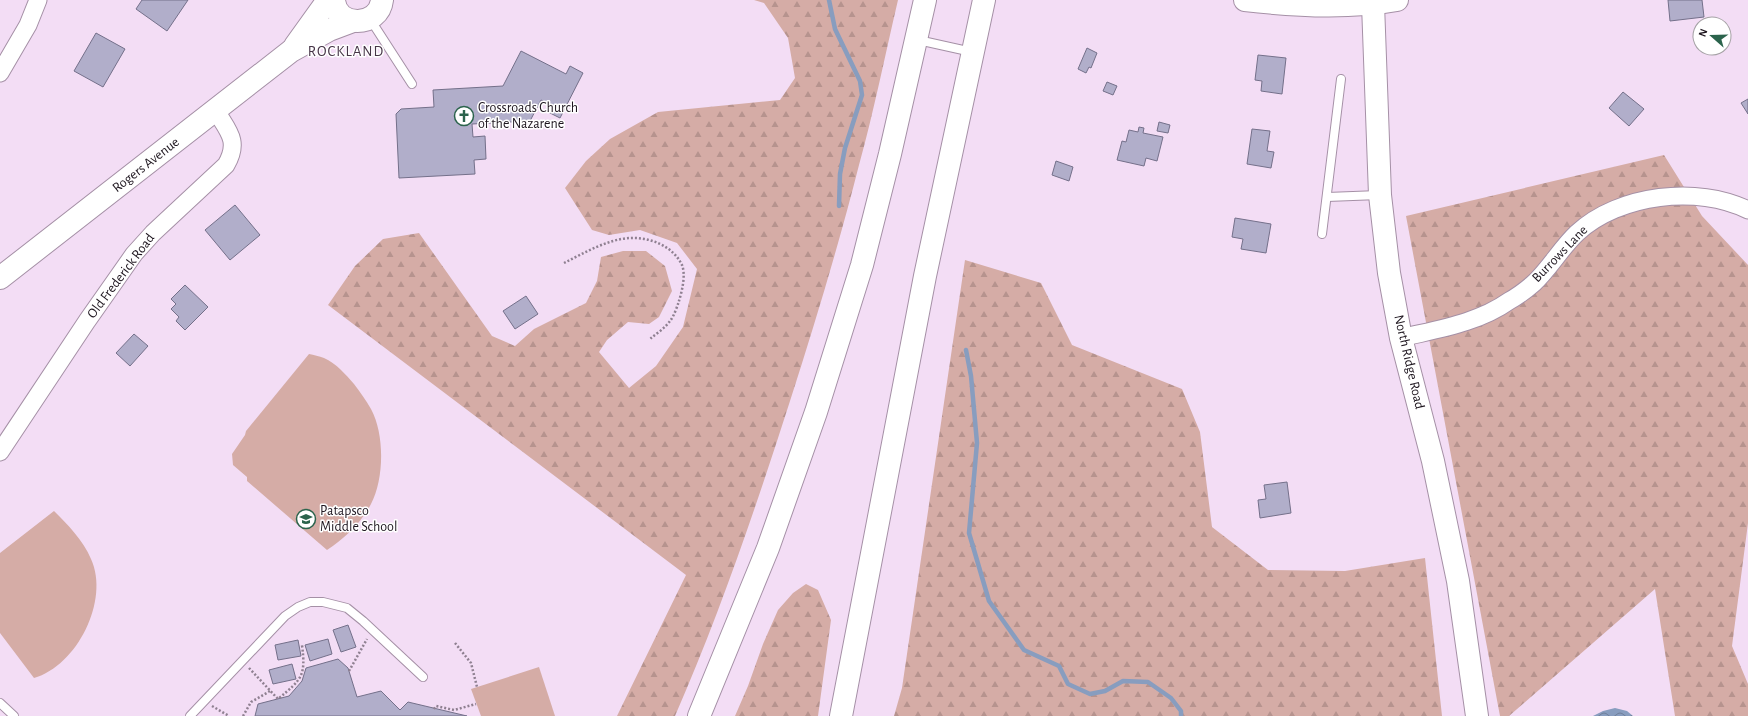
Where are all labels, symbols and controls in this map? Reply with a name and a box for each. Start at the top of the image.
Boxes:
north arrow [1692,16,1732,56]
text: N [1697,27,1710,38]
district label: ROCKLAND [308,44,384,59]
place label: Crossroads Church of the Nazarene [478,101,578,131]
church icon: Crossroads Church of the Nazarene [453,105,475,127]
street label: Rogers Avenue [110,135,182,195]
street label: Burrows Lane [1530,223,1590,285]
street label: Old Frederick Road [85,231,157,321]
street label: North Ridge Road [1391,313,1427,411]
place label: Patapsco Middle School [320,504,397,534]
school or university icon: Patapsco Middle School [295,508,317,530]

